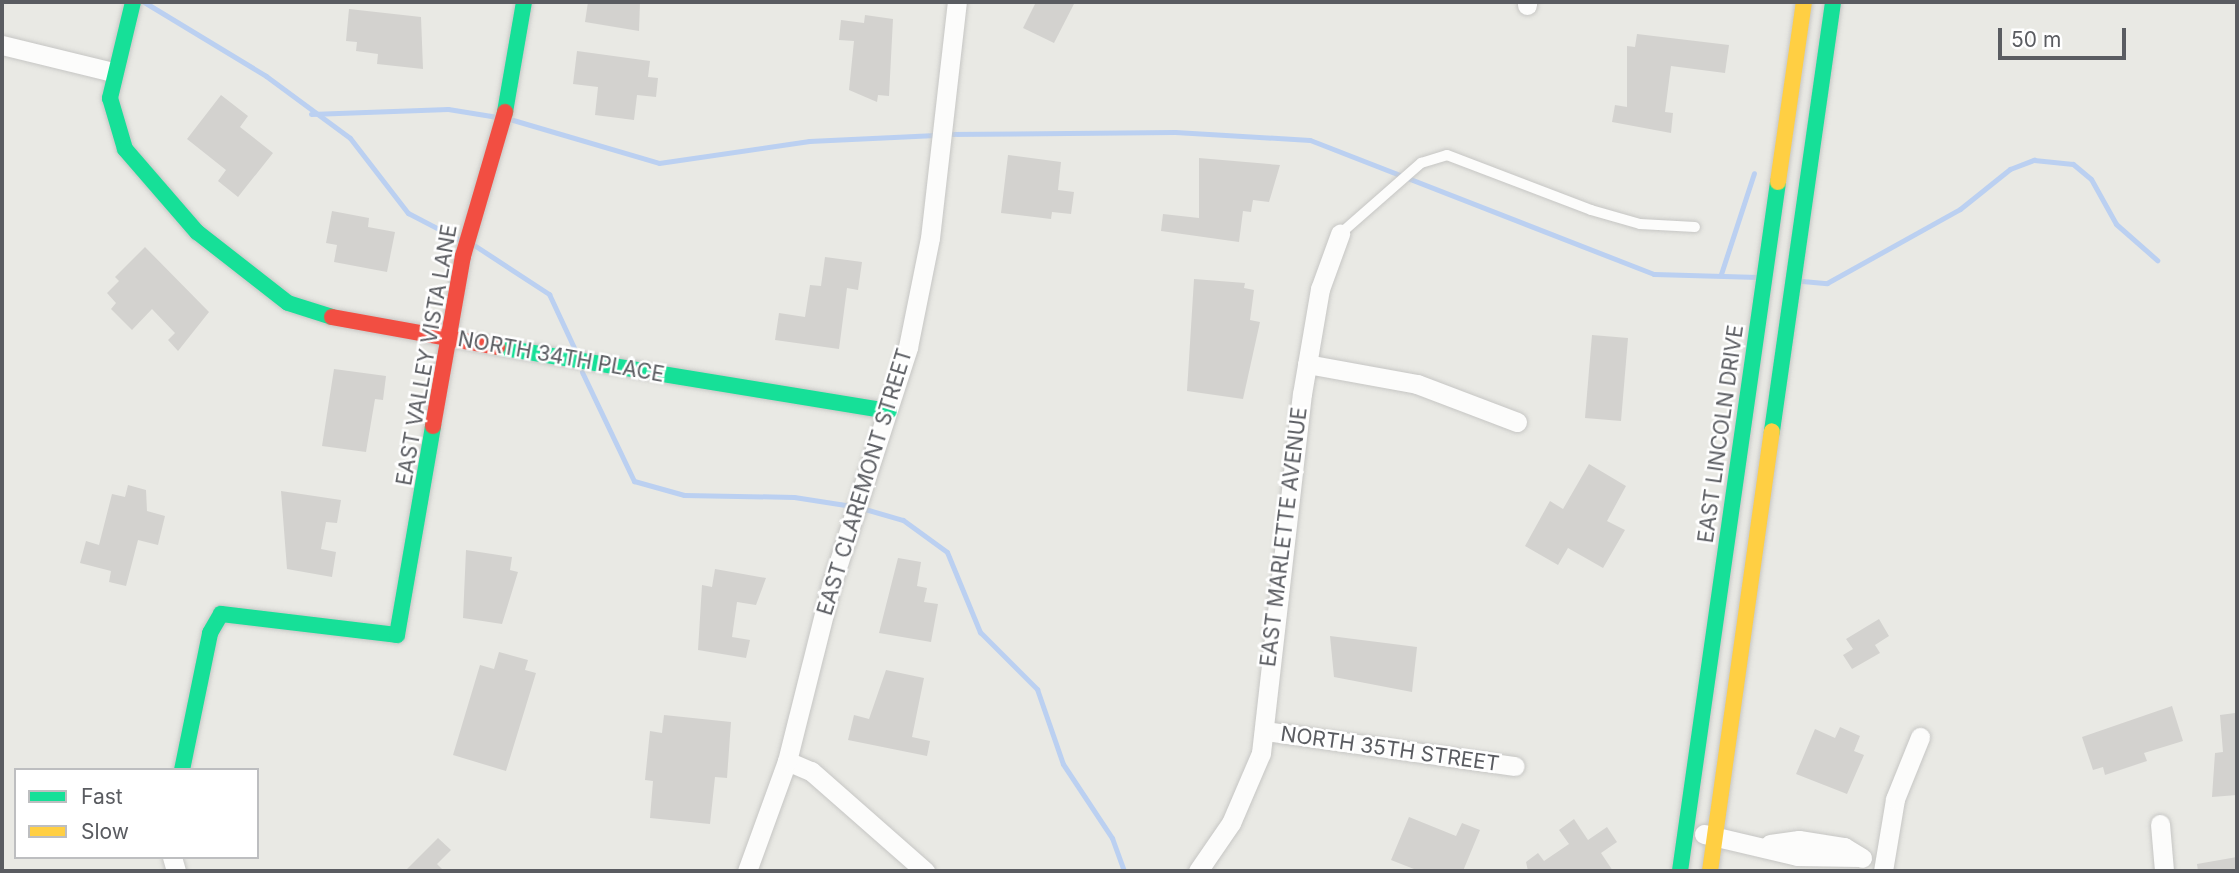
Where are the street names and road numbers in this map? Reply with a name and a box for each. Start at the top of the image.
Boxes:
street label: EAST VALLEY VISTA LANE [392,222,462,488]
street label: EAST LINCOLN DRIVE [1693,323,1749,545]
street label: NORTH 34TH PLACE [456,326,666,388]
street label: EAST CLAREMONT STREET [812,346,918,618]
street label: EAST MARLETTE AVENUE [1256,406,1312,668]
street label: NORTH 35TH STREET [1279,721,1501,777]

